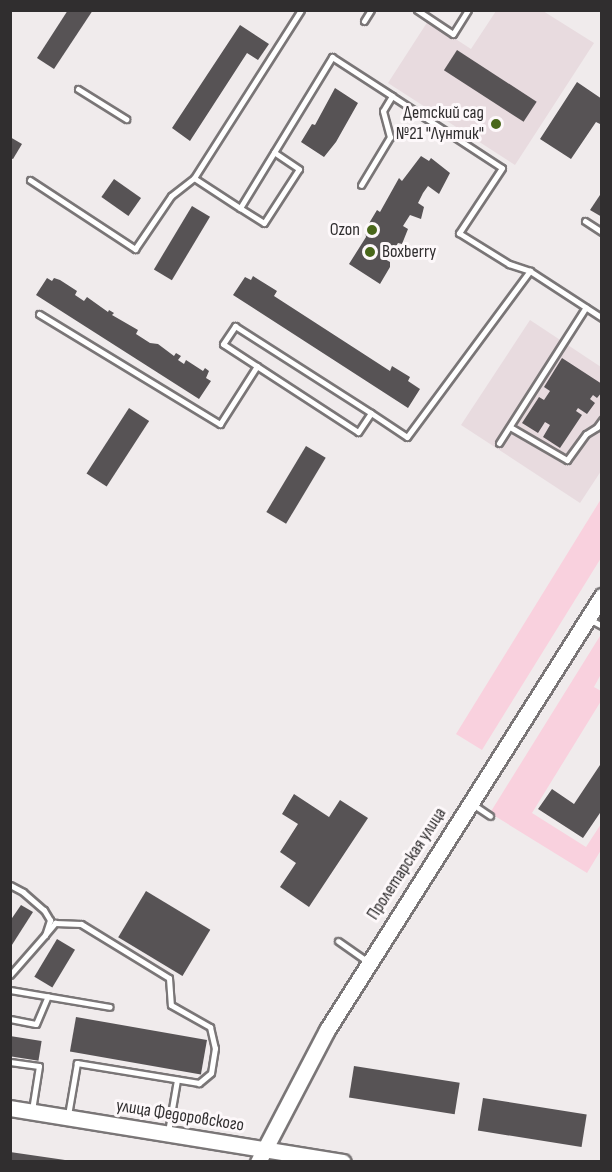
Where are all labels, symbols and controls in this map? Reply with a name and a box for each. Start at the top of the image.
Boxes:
place label: Детский сад №21 "Лунтик" [396,103,484,146]
marker: Детский сад №21 "Лунтик" [489,117,503,131]
place label: Ozon [330,219,360,241]
marker: Ozon [365,223,379,237]
place label: Boxberry [382,241,436,263]
marker: Boxberry [363,245,377,259]
street label: Пролетарская улица [363,804,451,924]
street label: улица Федоровского [114,1095,246,1137]

